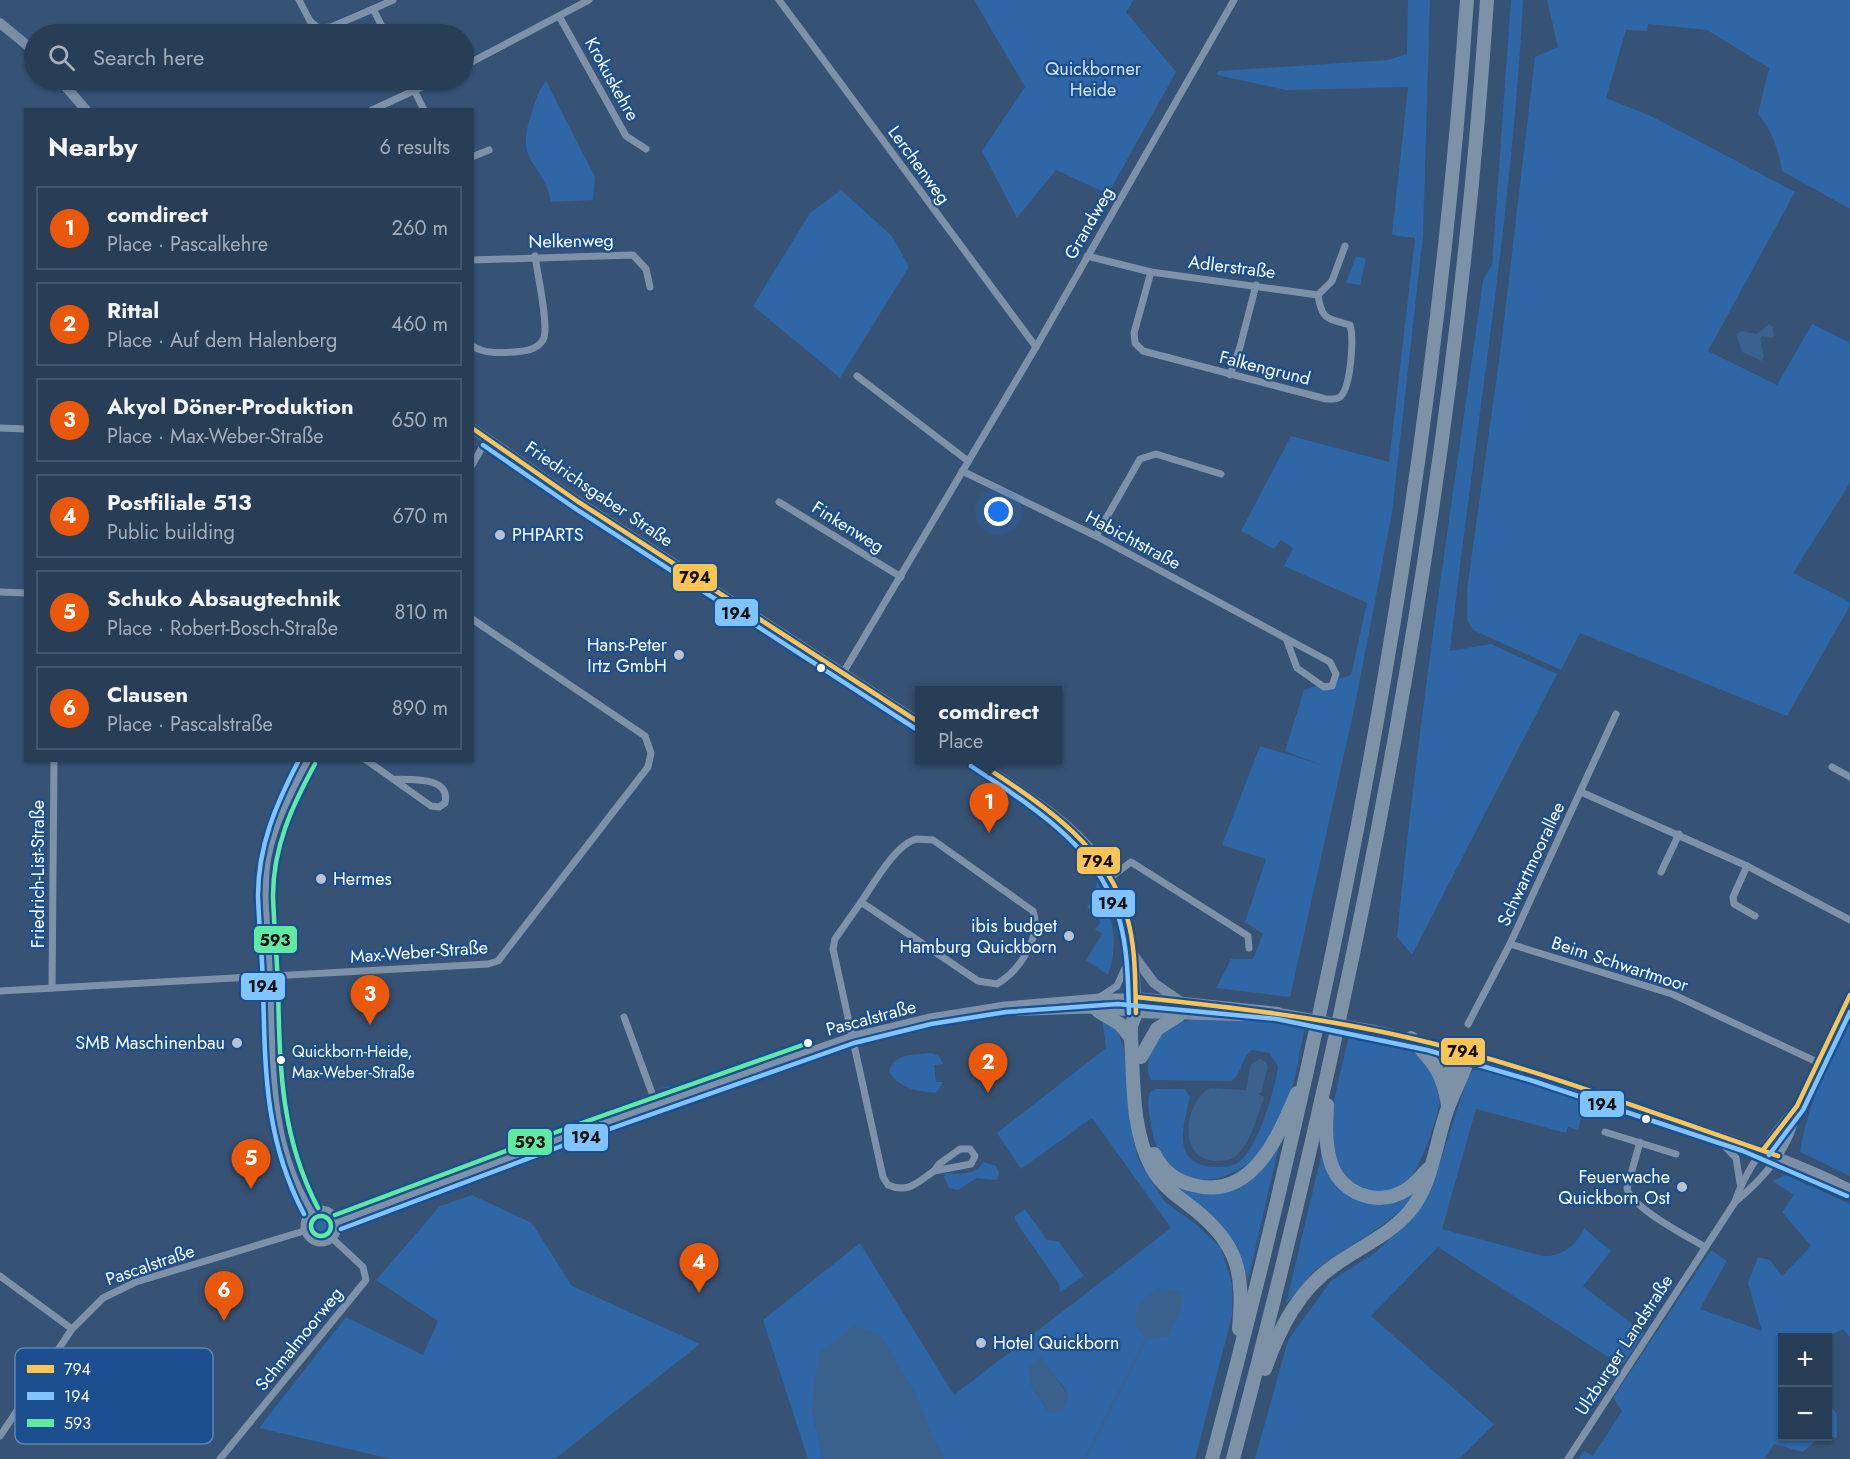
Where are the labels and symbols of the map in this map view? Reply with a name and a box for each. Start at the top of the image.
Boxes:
street label: Krokuskehre [578,33,646,125]
park label: Quickborner Heide [1045,56,1142,103]
street label: Lerchenweg [882,120,956,210]
street label: Grandweg [1058,182,1120,264]
street label: Nelkenweg [528,227,614,255]
street label: Adlerstraße [1187,249,1277,285]
street label: Falkengrund [1217,344,1313,392]
street label: Friedrichsgaber Straße [520,435,678,553]
street label: Finkenweg [807,495,889,559]
your location [984,497,1013,526]
street label: Habichtstraße [1081,504,1185,576]
place label: PHPARTS [512,522,584,548]
marker: PHPARTS [493,528,507,542]
line badge: 794 [672,563,718,592]
text: 794 [679,566,711,589]
line badge: 194 [714,598,759,627]
text: 194 [721,602,751,625]
place label: Hans-Peter Irtz GmbH [587,632,668,679]
marker: Hans-Peter Irtz GmbH [672,648,686,662]
unlabelled marker [815,662,827,674]
pin: 1 [970,784,1008,833]
street label: Schwartmoorallee [1491,798,1571,930]
street label: Friedrich-List-Straße [25,800,51,948]
line badge: 794 [1076,846,1121,875]
text: 794 [1082,850,1114,873]
place label: Hermes [333,866,392,892]
marker: Hermes [314,872,328,886]
line badge: 194 [1091,889,1136,918]
text: 194 [1098,892,1128,915]
place label: ibis budget Hamburg Quickborn [900,913,1058,960]
line badge: 593 [253,925,298,954]
text: 593 [260,929,291,952]
marker: ibis budget Hamburg Quickborn [1062,929,1076,943]
street label: Beim Schwartmoor [1548,930,1693,999]
street label: Max-Weber-Straße [349,934,489,970]
line badge: 194 [240,972,286,1001]
text: 194 [248,975,278,998]
pin: 3 [350,976,389,1025]
street label: Pascalstraße [823,993,919,1043]
place label: SMB Maschinenbau [75,1030,225,1056]
marker: SMB Maschinenbau [230,1036,244,1050]
unlabelled marker [802,1037,814,1049]
line badge: 794 [1440,1037,1486,1066]
place label: Quickborn-Heide, Max-Weber-Straße [292,1040,415,1084]
text: 794 [1447,1040,1479,1063]
pin: 2 [968,1044,1008,1093]
marker: Quickborn-Heide, Max-Weber-Straße [275,1054,287,1066]
line badge: 194 [1579,1090,1625,1118]
text: 194 [1587,1093,1617,1116]
unlabelled marker [1640,1113,1652,1125]
line badge: 194 [563,1123,609,1152]
text: 194 [571,1126,601,1149]
line badge: 593 [507,1128,553,1156]
text: 593 [515,1131,546,1154]
pin: 5 [232,1140,270,1189]
place label: Feuerwache Quickborn Ost [1558,1164,1671,1211]
marker: Feuerwache Quickborn Ost [1675,1180,1689,1194]
street label: Pascalstraße [102,1238,198,1292]
pin: 4 [680,1244,718,1293]
street label: Ulzburger Landstraße [1569,1270,1679,1420]
pin: 6 [204,1272,244,1321]
street label: Schmalmoorweg [249,1282,349,1396]
place label: Hotel Quickborn [993,1330,1119,1356]
marker: Hotel Quickborn [974,1336,988,1350]
legend [15,1348,213,1444]
text: 794 [64,1358,91,1381]
text: 194 [64,1385,90,1408]
text: 593 [64,1412,91,1435]

